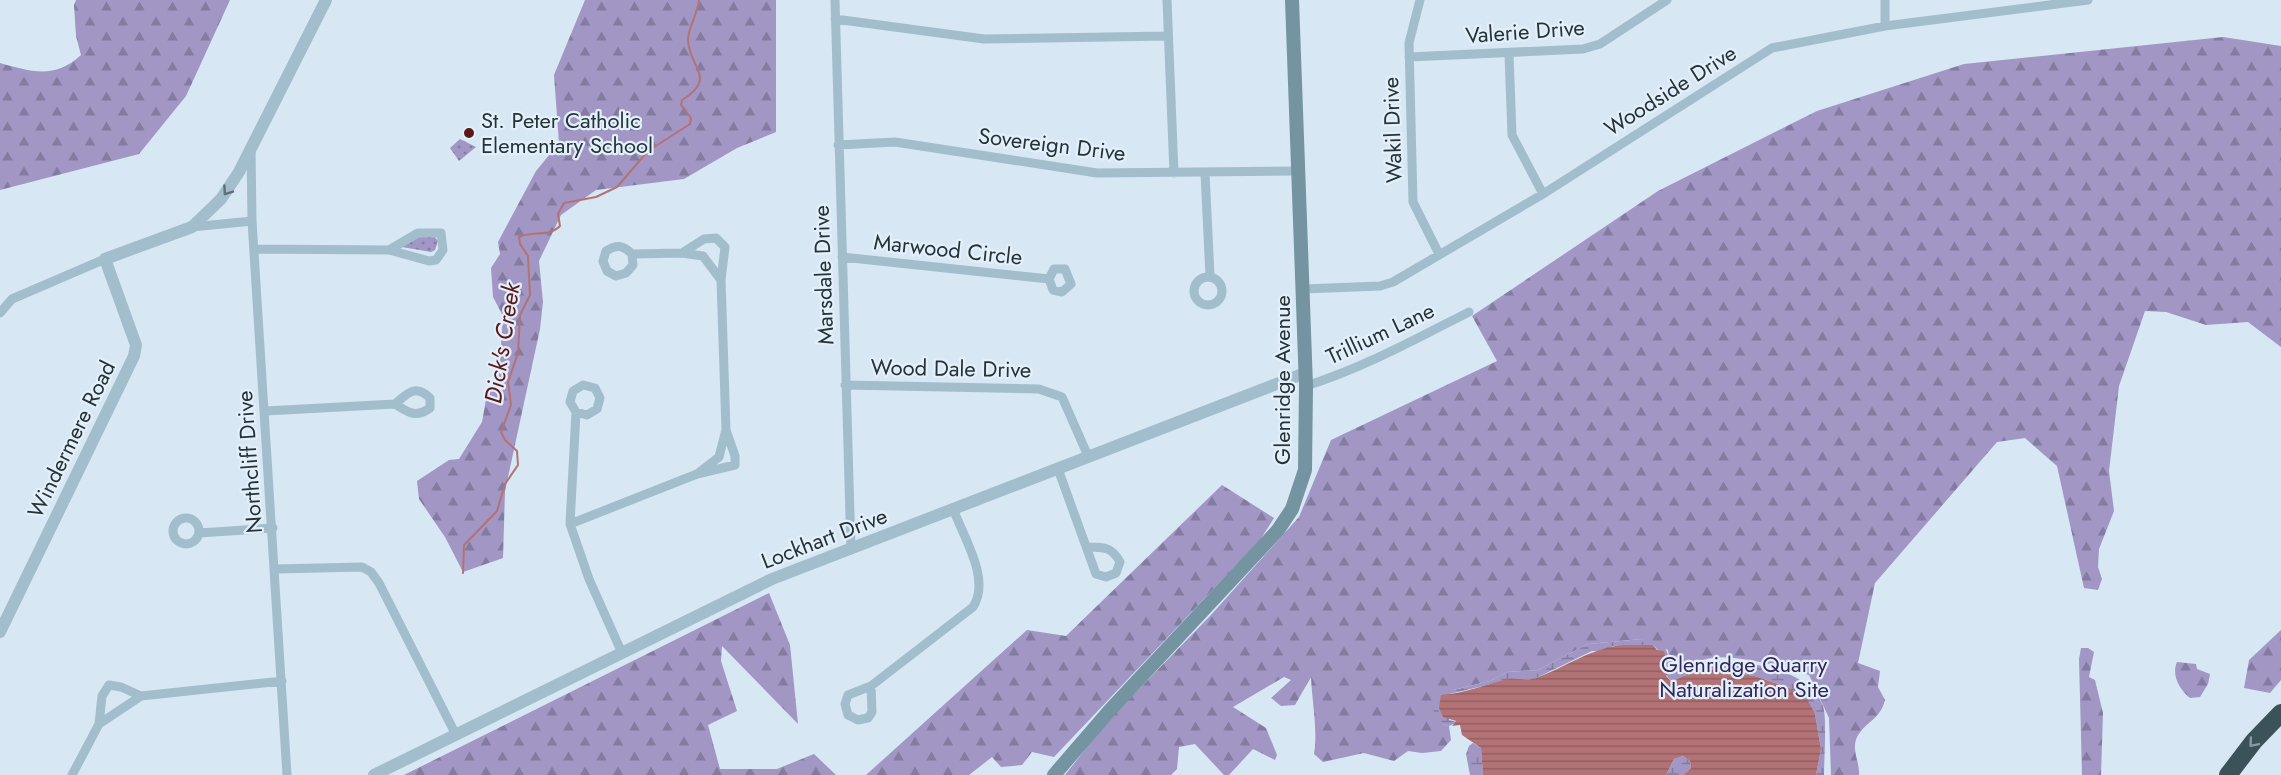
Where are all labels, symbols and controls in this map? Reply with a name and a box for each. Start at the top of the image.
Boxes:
street label: Valerie Drive [1464,11,1586,51]
street label: Woodside Drive [1598,37,1742,143]
street label: Wakil Drive [1374,76,1410,184]
place label: St. Peter Catholic Elementary School [481,104,653,161]
street label: Sovereign Drive [976,119,1128,169]
marker: St. Peter Catholic Elementary School [462,126,476,140]
one-way arrow [223,184,234,195]
street label: Marsdale Drive [805,205,841,345]
street label: Marwood Circle [872,225,1024,273]
water label: Dick's Creek [475,278,529,406]
street label: Trillium Lane [1321,294,1439,372]
street label: Glenridge Avenue [1266,295,1298,465]
street label: Wood Dale Drive [870,351,1032,385]
street label: Windermere Road [19,355,123,523]
street label: Northcliff Drive [228,390,270,534]
street label: Lockhart Drive [756,499,892,577]
park label: Glenridge Quarry Naturalization Site [1659,648,1829,705]
one-way arrow [2249,736,2260,747]

